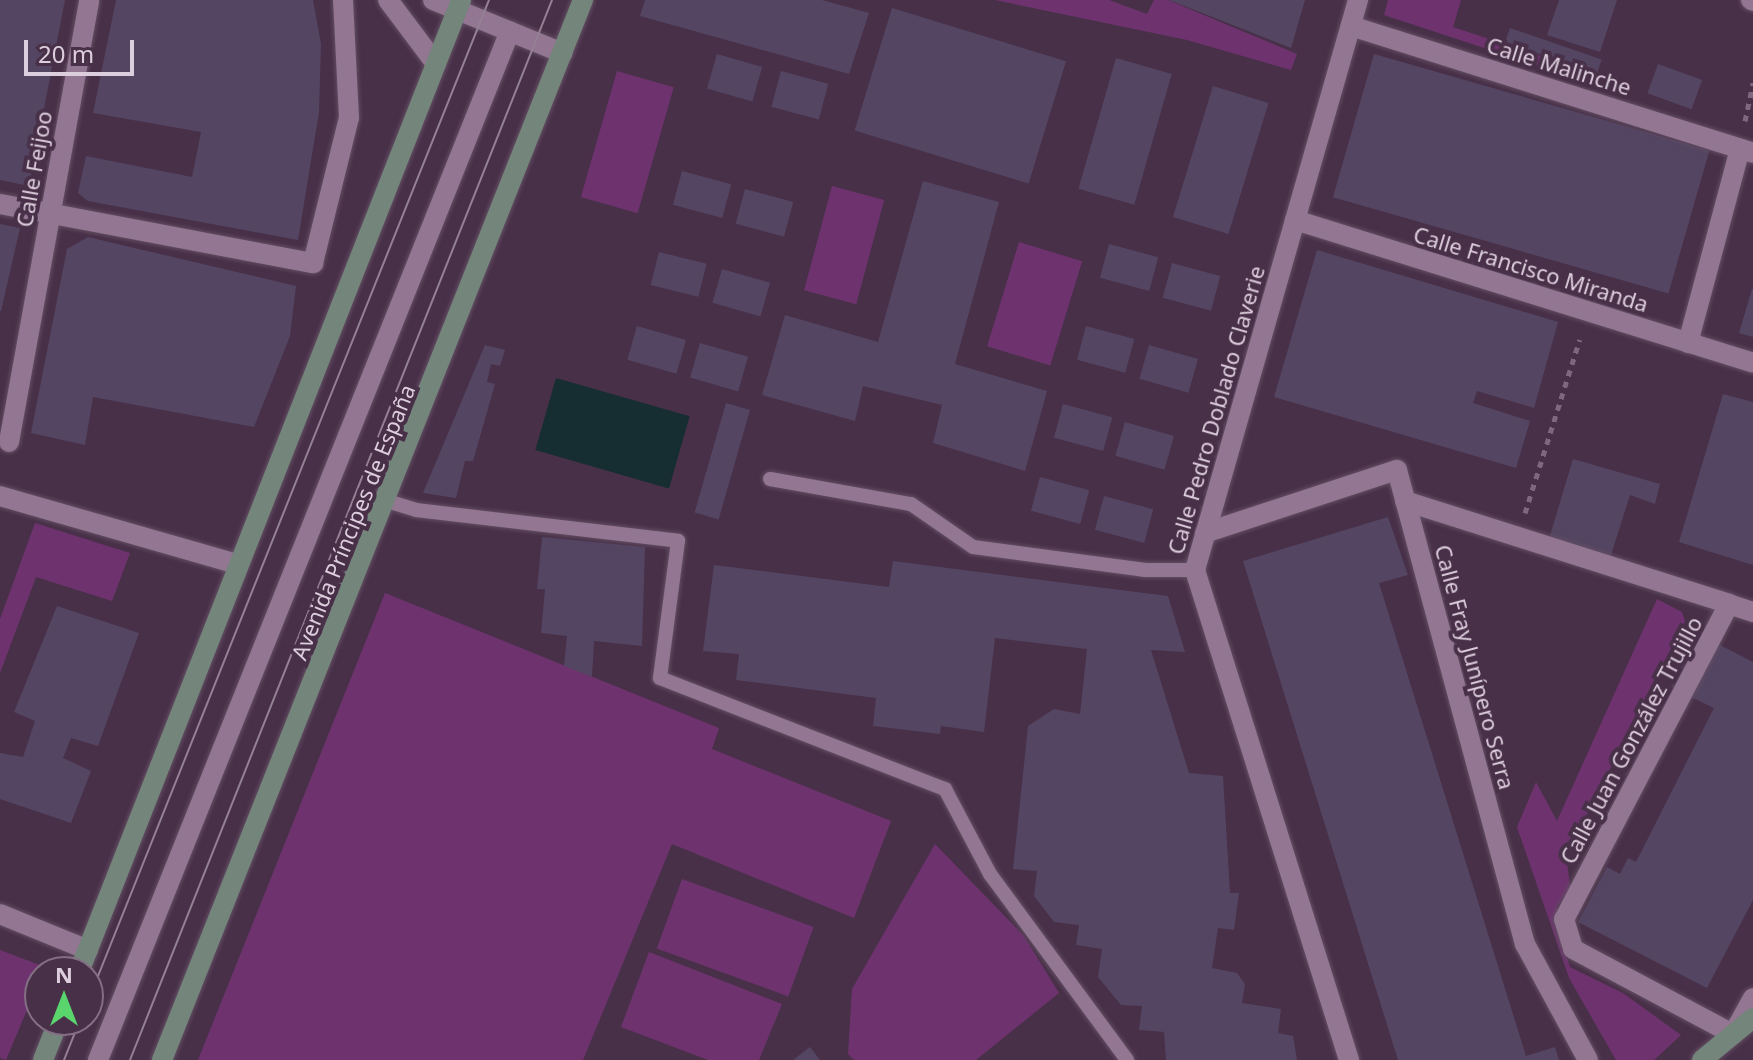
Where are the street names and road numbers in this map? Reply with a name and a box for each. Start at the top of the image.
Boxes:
street label: Calle Malinche [1484,32,1634,100]
street label: Calle Feijoo [11,109,57,229]
street label: Calle Francisco Miranda [1410,221,1652,317]
street label: Calle Pedro Doblado Claverie [1162,263,1270,557]
street label: Avenida Príncipes de España [286,380,420,664]
street label: Calle Fray Junípero Serra [1430,542,1520,792]
street label: Calle Juan González Trujillo [1554,612,1708,868]

